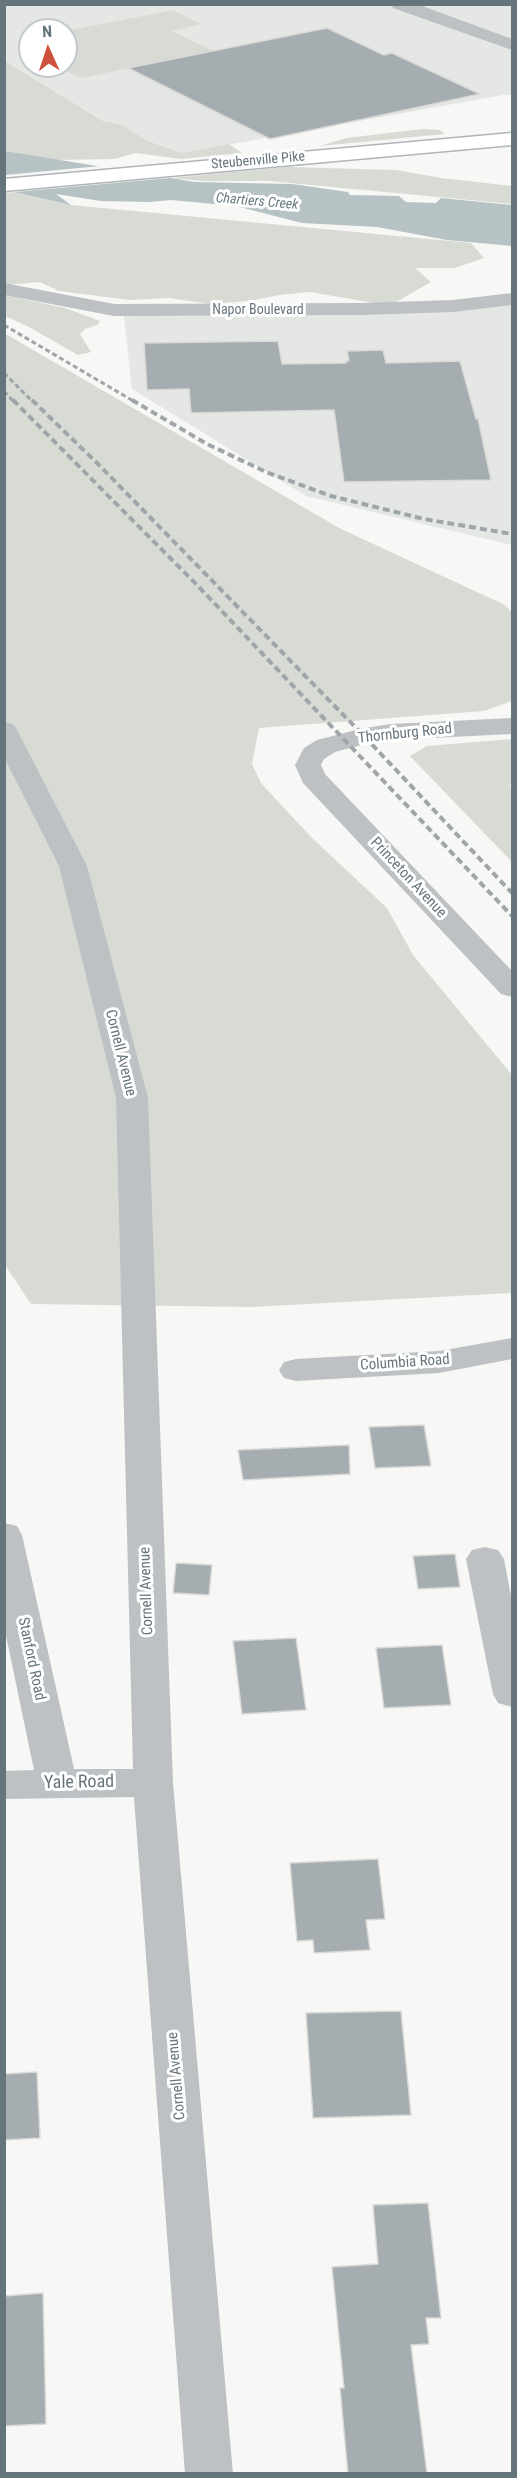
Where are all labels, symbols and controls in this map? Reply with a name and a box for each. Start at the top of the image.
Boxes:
north arrow [18,18,78,78]
text: N [42,22,53,41]
street label: Steubenville Pike [210,149,306,173]
water label: Chartiers Creek [215,190,299,214]
street label: Napor Boulevard [212,302,304,318]
street label: Thornburg Road [357,720,453,748]
street label: Princeton Avenue [366,834,450,922]
street label: Cornell Avenue [101,1008,139,1098]
street label: Columbia Road [360,1351,450,1375]
street label: Cornell Avenue [136,1547,158,1635]
street label: Stanford Road [13,1616,49,1702]
street label: Yale Road [44,1772,114,1794]
street label: Cornell Avenue [164,2031,190,2121]

